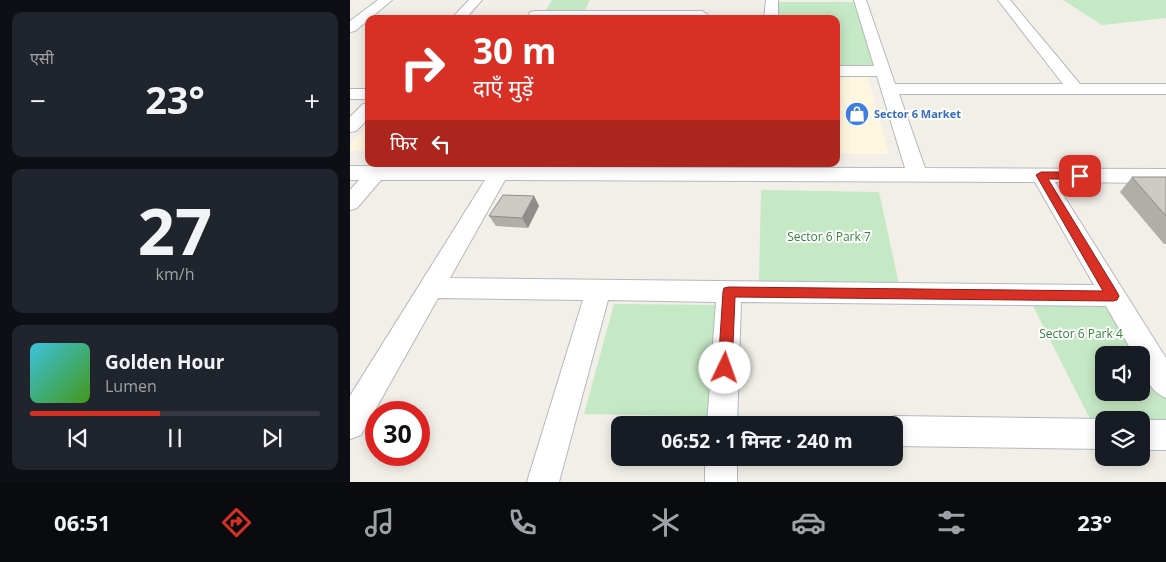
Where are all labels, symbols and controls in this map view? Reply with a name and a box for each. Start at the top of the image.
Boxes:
text: 30 m [473,27,556,74]
icon: right [390,35,455,100]
text: एसी [30,47,54,69]
text: दाएँ मुड़ें [473,72,533,102]
text: 23° [145,73,205,125]
text: − [30,81,46,119]
text: + [304,81,320,119]
shop icon: Sector 6 Market [844,101,870,127]
place label: Sector 6 Market [874,106,961,121]
text: फिर [390,130,417,156]
icon: left [427,130,455,158]
pin [1059,155,1101,197]
icon: arrive [1066,162,1094,190]
text: 27 [138,186,212,274]
park label: Sector 6 Park 7 [787,228,871,245]
text: km/h [156,263,194,285]
park label: Sector 6 Park 4 [1039,325,1123,342]
position arrow [698,341,750,393]
map controls [1095,346,1150,466]
button: sound [1095,346,1150,401]
text: Golden Hour [105,349,224,375]
text: Lumen [105,375,157,397]
speed limit sign: 30 [365,401,430,466]
button: layers [1095,411,1150,466]
icon: previous [64,424,92,452]
icon: pause [161,424,189,452]
icon: next [258,424,286,452]
text: 06:52 · 1 मिनट · 240 m [661,428,853,454]
icon: directions [219,505,254,540]
icon: music [362,505,397,540]
icon: phone [505,505,540,540]
icon: climate [648,505,683,540]
icon: car [791,505,826,540]
icon: filters [934,505,969,540]
text: 06:51 [54,507,111,537]
text: 23° [1077,507,1112,537]

